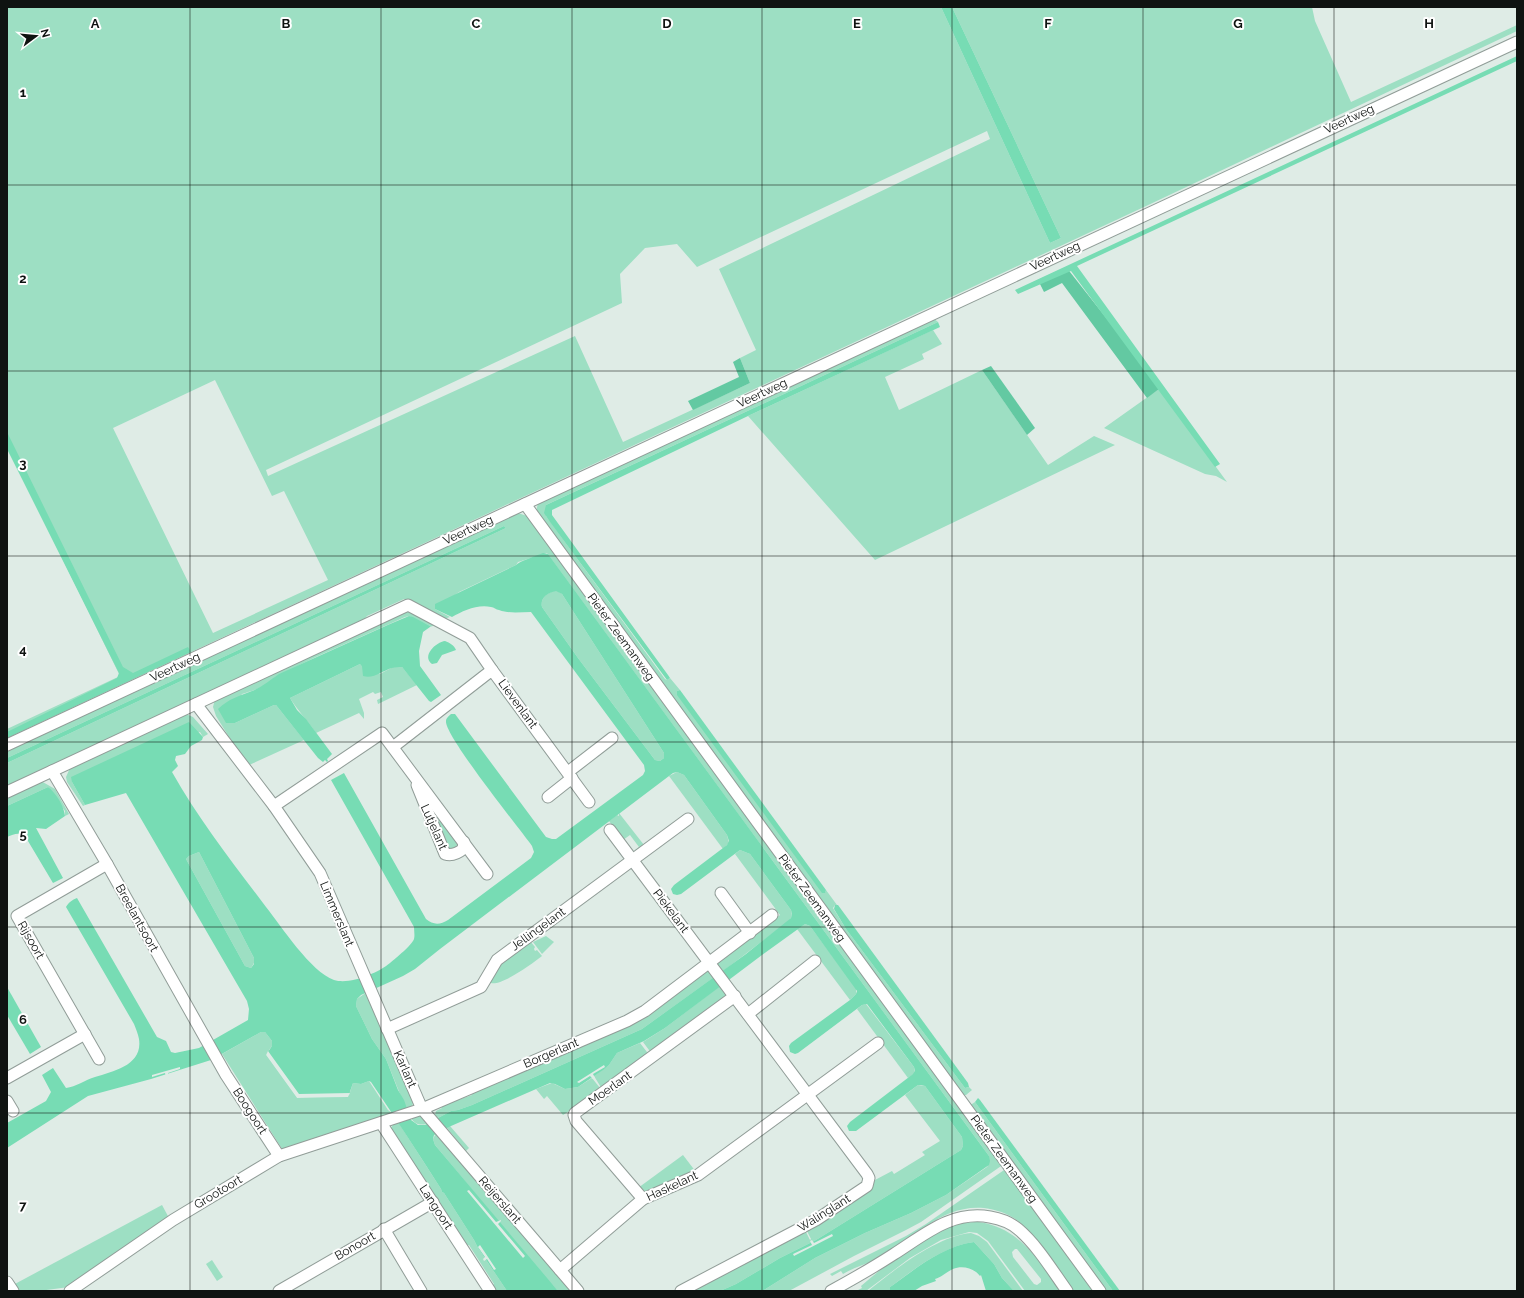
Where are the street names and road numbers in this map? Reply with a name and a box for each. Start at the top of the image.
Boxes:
street label: Veertweg [1322,101,1376,137]
street label: Veertweg [1028,238,1082,274]
street label: Veertweg [735,375,789,411]
street label: Veertweg [441,512,495,548]
street label: Pieter Zeemanweg [585,590,657,684]
street label: Veertweg [148,649,202,685]
street label: Lievenlant [495,677,541,731]
street label: Lutjelant [418,802,450,852]
street label: Pieter Zeemanweg [776,851,848,945]
street label: Limmerslant [317,879,357,949]
street label: Breelantsoort [113,882,161,954]
street label: Piekelant [650,886,692,936]
street label: Jellingelant [508,905,568,953]
street label: Rijsoort [15,919,47,961]
street label: Borgerlant [521,1035,581,1071]
street label: Karlant [391,1048,419,1090]
street label: Moerlant [586,1068,634,1108]
street label: Boogoort [230,1085,270,1137]
street label: Pieter Zeemanweg [968,1112,1040,1206]
street label: Haskelant [644,1168,700,1204]
street label: Grootoort [192,1172,244,1212]
street label: Reijerslant [476,1174,524,1226]
street label: Langoort [416,1182,456,1232]
street label: Walinglant [795,1191,853,1235]
street label: Bonoort [332,1229,378,1263]

